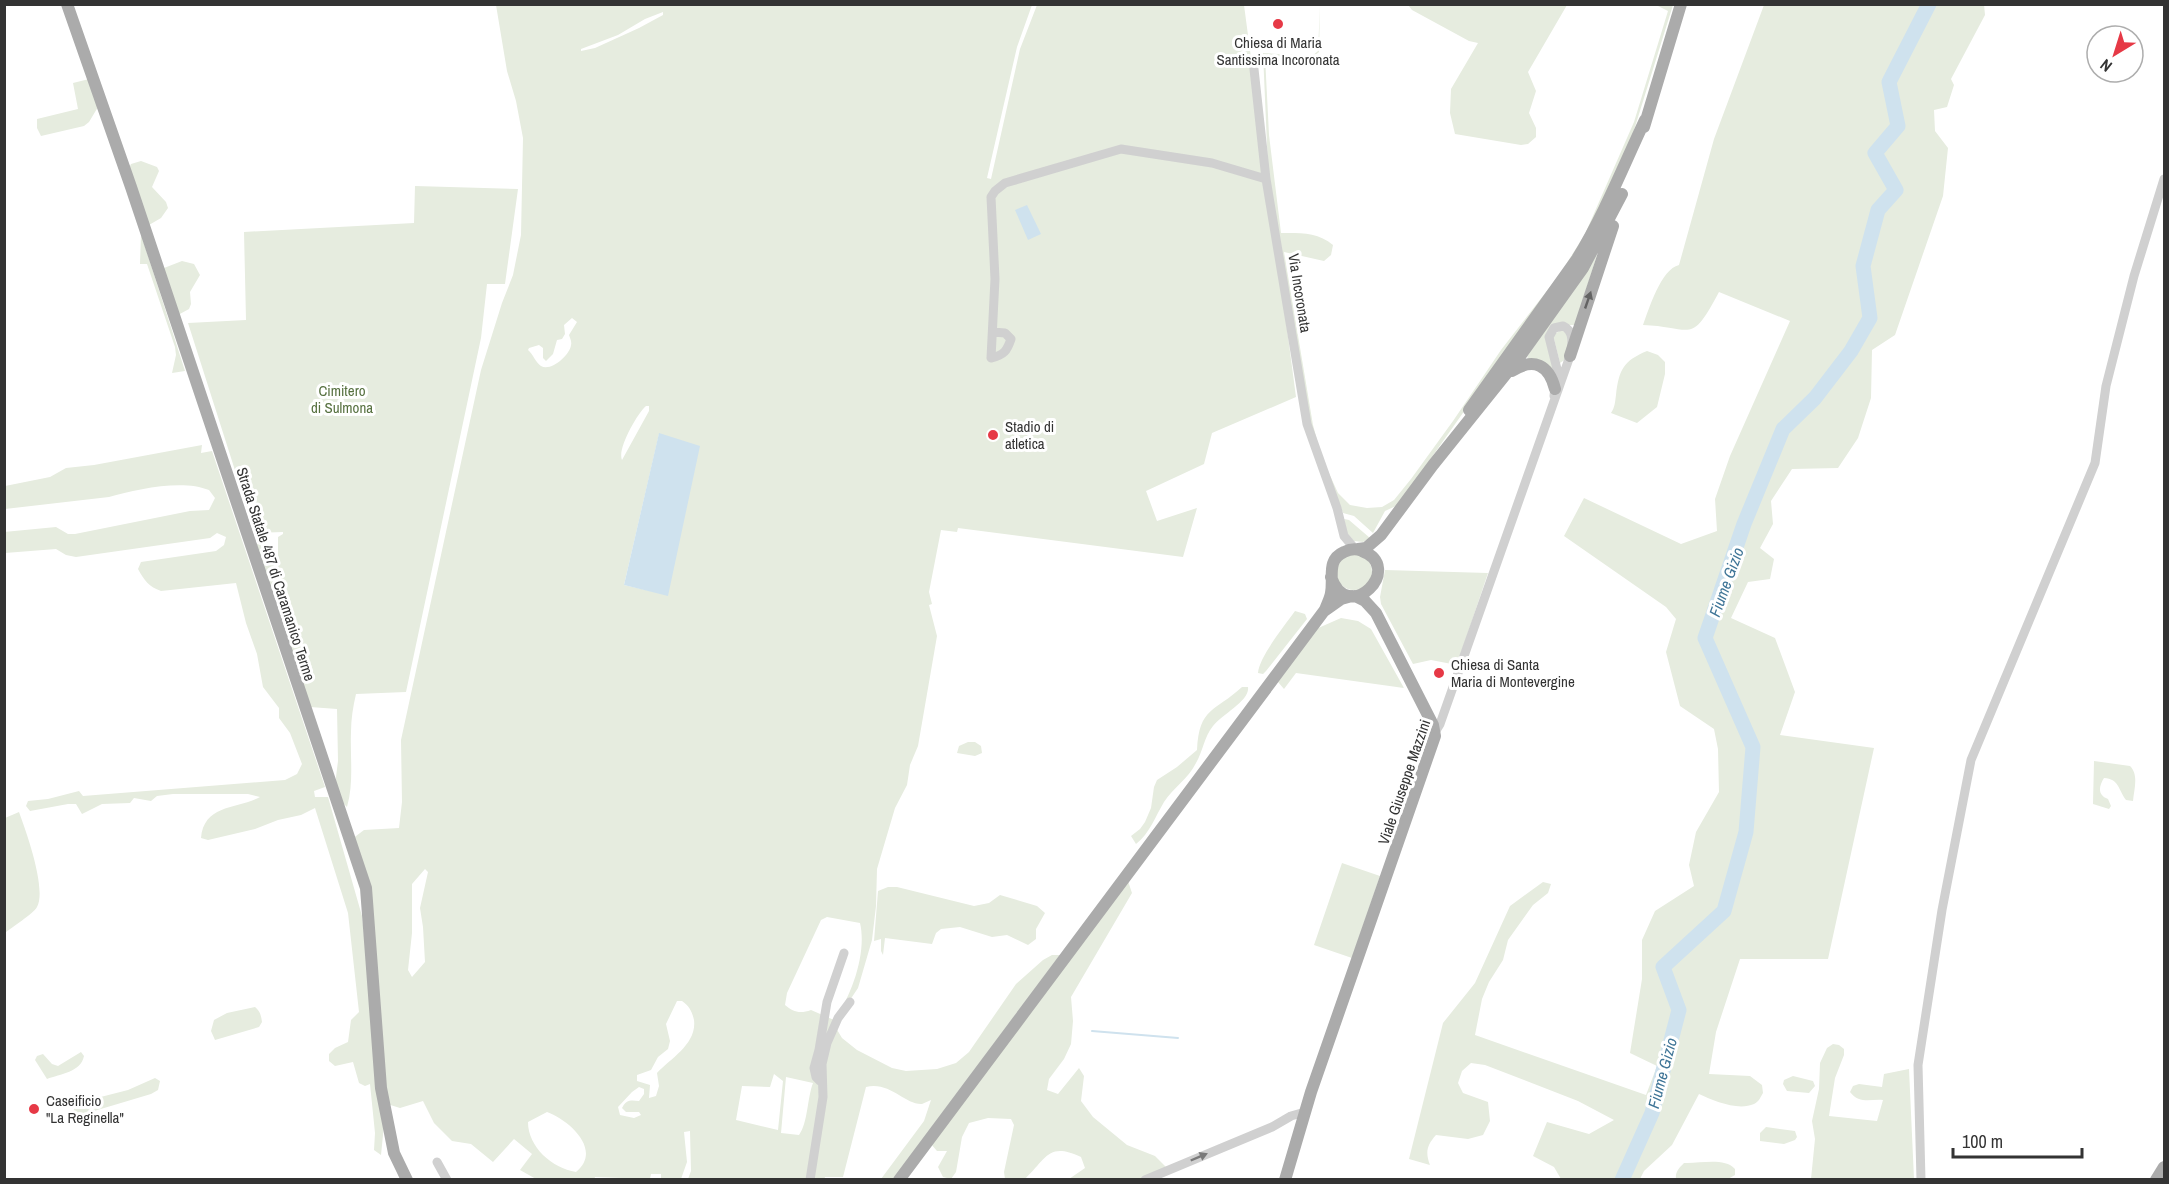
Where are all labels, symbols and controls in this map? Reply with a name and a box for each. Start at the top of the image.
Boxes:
marker: Chiesa di Maria Santissima Incoronata [1271,17,1285,31]
north arrow [2085,24,2145,84]
place label: Chiesa di Maria Santissima Incoronata [1216,32,1340,70]
text: N [2095,54,2116,77]
street label: Via Incoronata [1283,252,1317,334]
one-way arrow [1584,291,1594,309]
park label: Cimitero di Sulmona [311,380,373,418]
place label: Stadio di atletica [1005,416,1054,454]
marker: Stadio di atletica [986,428,1000,442]
street label: Strada Statale 487 di Caramanico Terme [232,465,321,684]
water label: Fiume Gizio [1703,544,1749,620]
place label: Chiesa di Santa Maria di Montevergine [1451,654,1575,692]
marker: Chiesa di Santa Maria di Montevergine [1432,666,1446,680]
street label: Viale Giuseppe Mazzini [1373,717,1435,847]
water label: Fiume Gizio [1642,1035,1682,1111]
place label: Caseificio "La Reginella" [46,1090,124,1128]
marker: Caseificio "La Reginella" [27,1102,41,1116]
scale bar [1953,1121,2082,1159]
text: 100 m [1962,1129,2003,1154]
one-way arrow [1190,1152,1208,1162]

